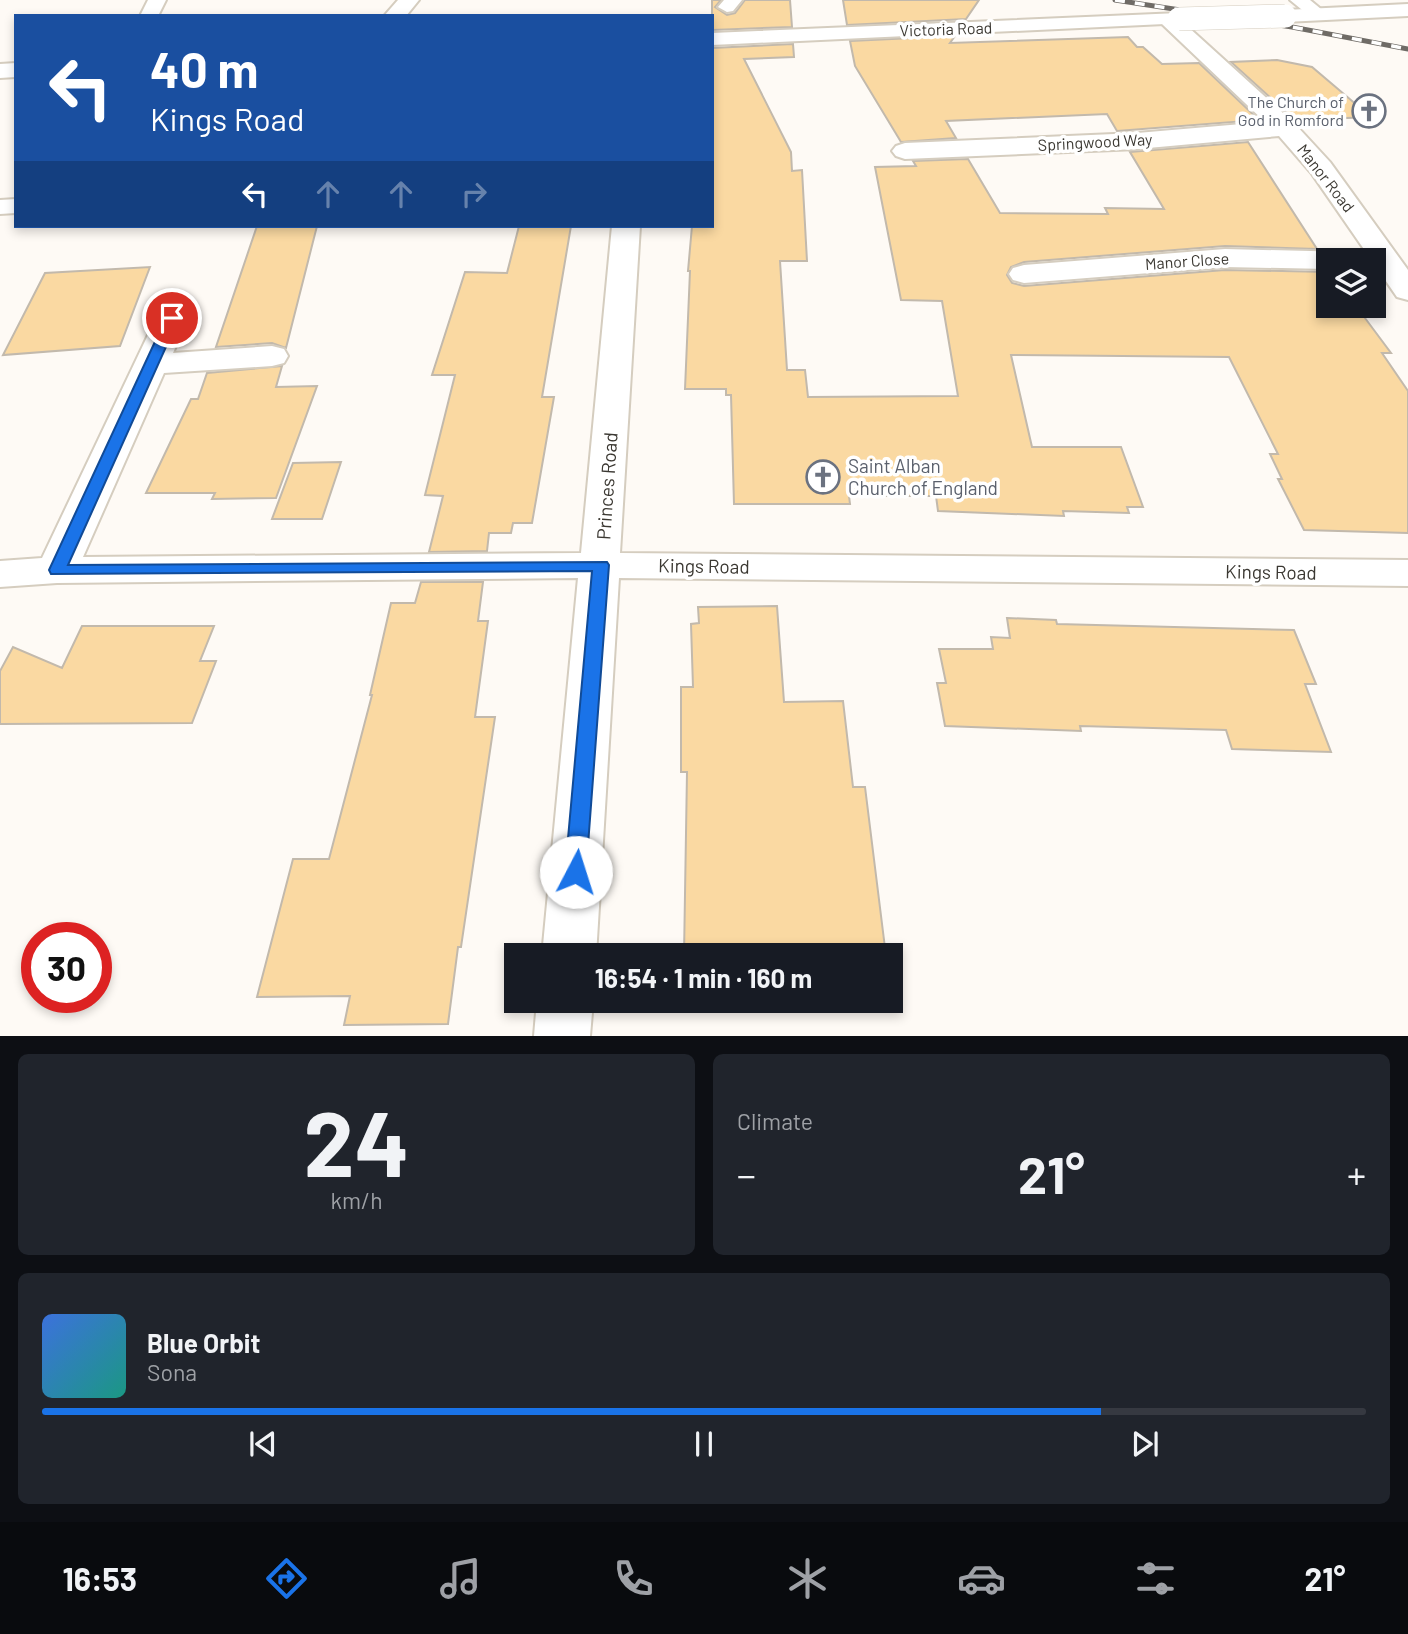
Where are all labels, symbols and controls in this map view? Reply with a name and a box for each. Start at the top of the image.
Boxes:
street label: Victoria Road [899,17,993,40]
text: 40 m [150,39,258,98]
icon: left [35,42,126,133]
place label: The Church of God in Romford [1238,92,1344,129]
church icon: The Church of God in Romford [1350,92,1388,130]
text: Kings Road [150,99,304,137]
street label: Springwood Way [1037,129,1153,154]
street label: Manor Road [1294,140,1359,216]
icon: left [236,175,274,213]
icon: ahead [309,175,347,213]
icon: ahead [382,175,420,213]
icon: right [455,175,493,213]
street label: Manor Close [1144,248,1230,273]
map controls [1316,248,1386,318]
button: layers [1316,248,1386,318]
pin [142,288,202,348]
icon: arrive [153,299,191,337]
street label: Princes Road [591,431,622,541]
place label: Saint Alban Church of England [848,454,998,499]
church icon: Saint Alban Church of England [804,458,842,496]
street label: Kings Road [658,553,750,578]
street label: Kings Road [1225,559,1317,584]
position arrow [539,835,613,909]
speed limit sign: 30 [21,922,112,1013]
text: 16:54 · 1 min · 160 m [595,962,812,993]
text: 24 [303,1086,410,1195]
text: Climate [737,1107,813,1135]
text: 21° [1018,1142,1085,1204]
text: − [737,1151,756,1197]
text: + [1347,1151,1366,1197]
text: km/h [330,1186,383,1214]
text: Blue Orbit [147,1327,260,1358]
text: Sona [147,1358,197,1386]
icon: previous [244,1425,282,1463]
icon: pause [685,1425,723,1463]
icon: next [1126,1425,1164,1463]
icon: directions [262,1554,311,1603]
icon: music [436,1554,485,1603]
icon: phone [609,1554,658,1603]
icon: climate [783,1554,832,1603]
icon: car [957,1554,1006,1603]
icon: filters [1131,1554,1180,1603]
text: 16:53 [62,1559,137,1597]
text: 21° [1304,1559,1346,1597]

